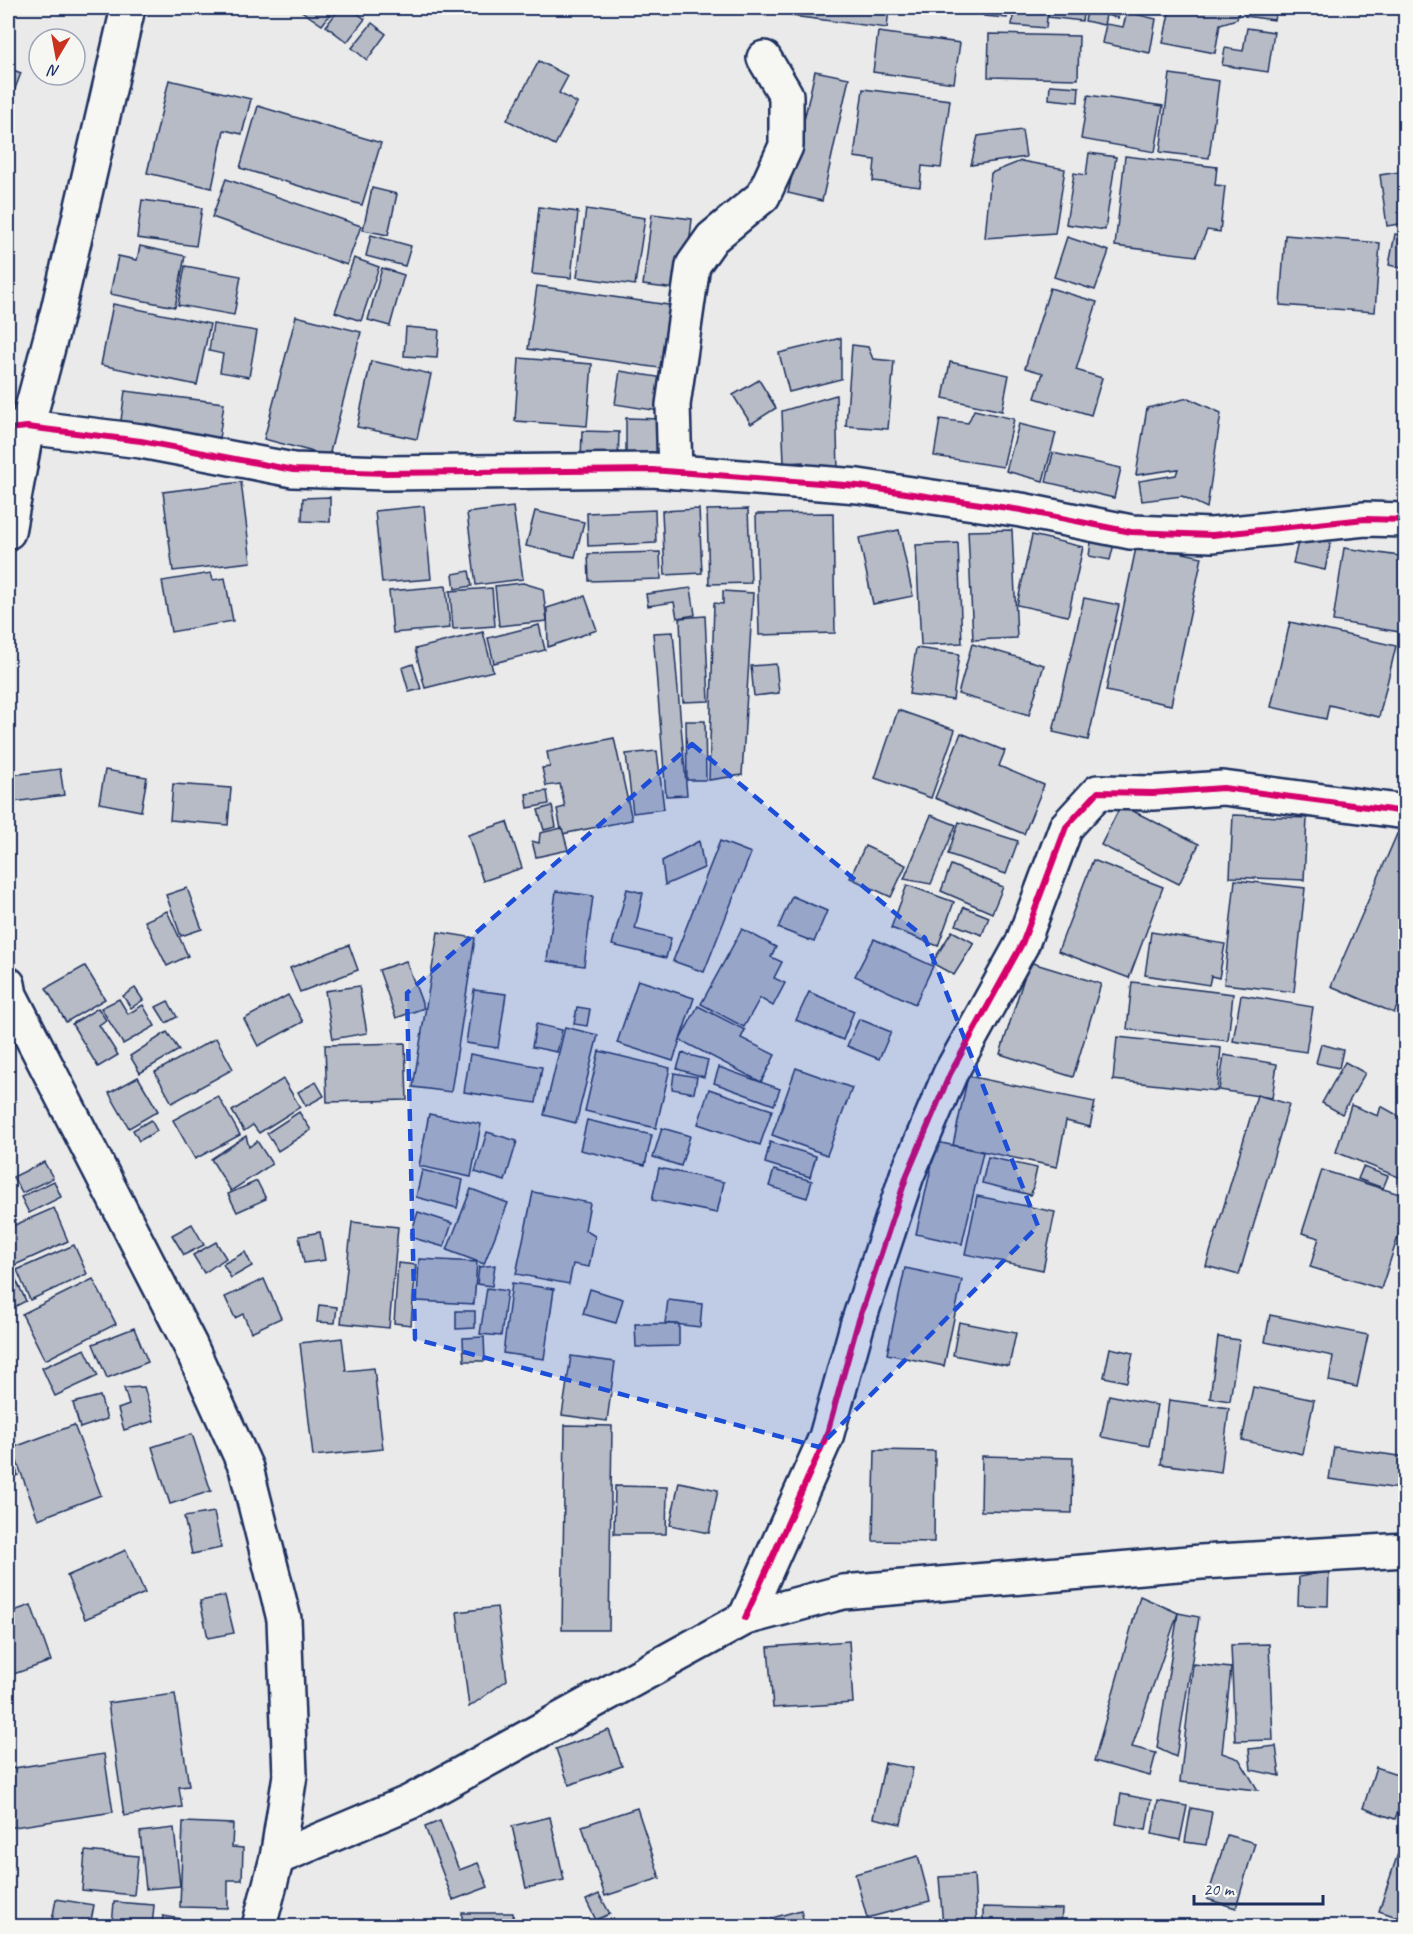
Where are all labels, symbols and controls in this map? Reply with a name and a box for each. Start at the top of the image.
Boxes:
north arrow [27,27,87,87]
text: N [45,60,61,81]
scale bar [1194,1868,1323,1906]
text: 20 m [1203,1878,1236,1900]

